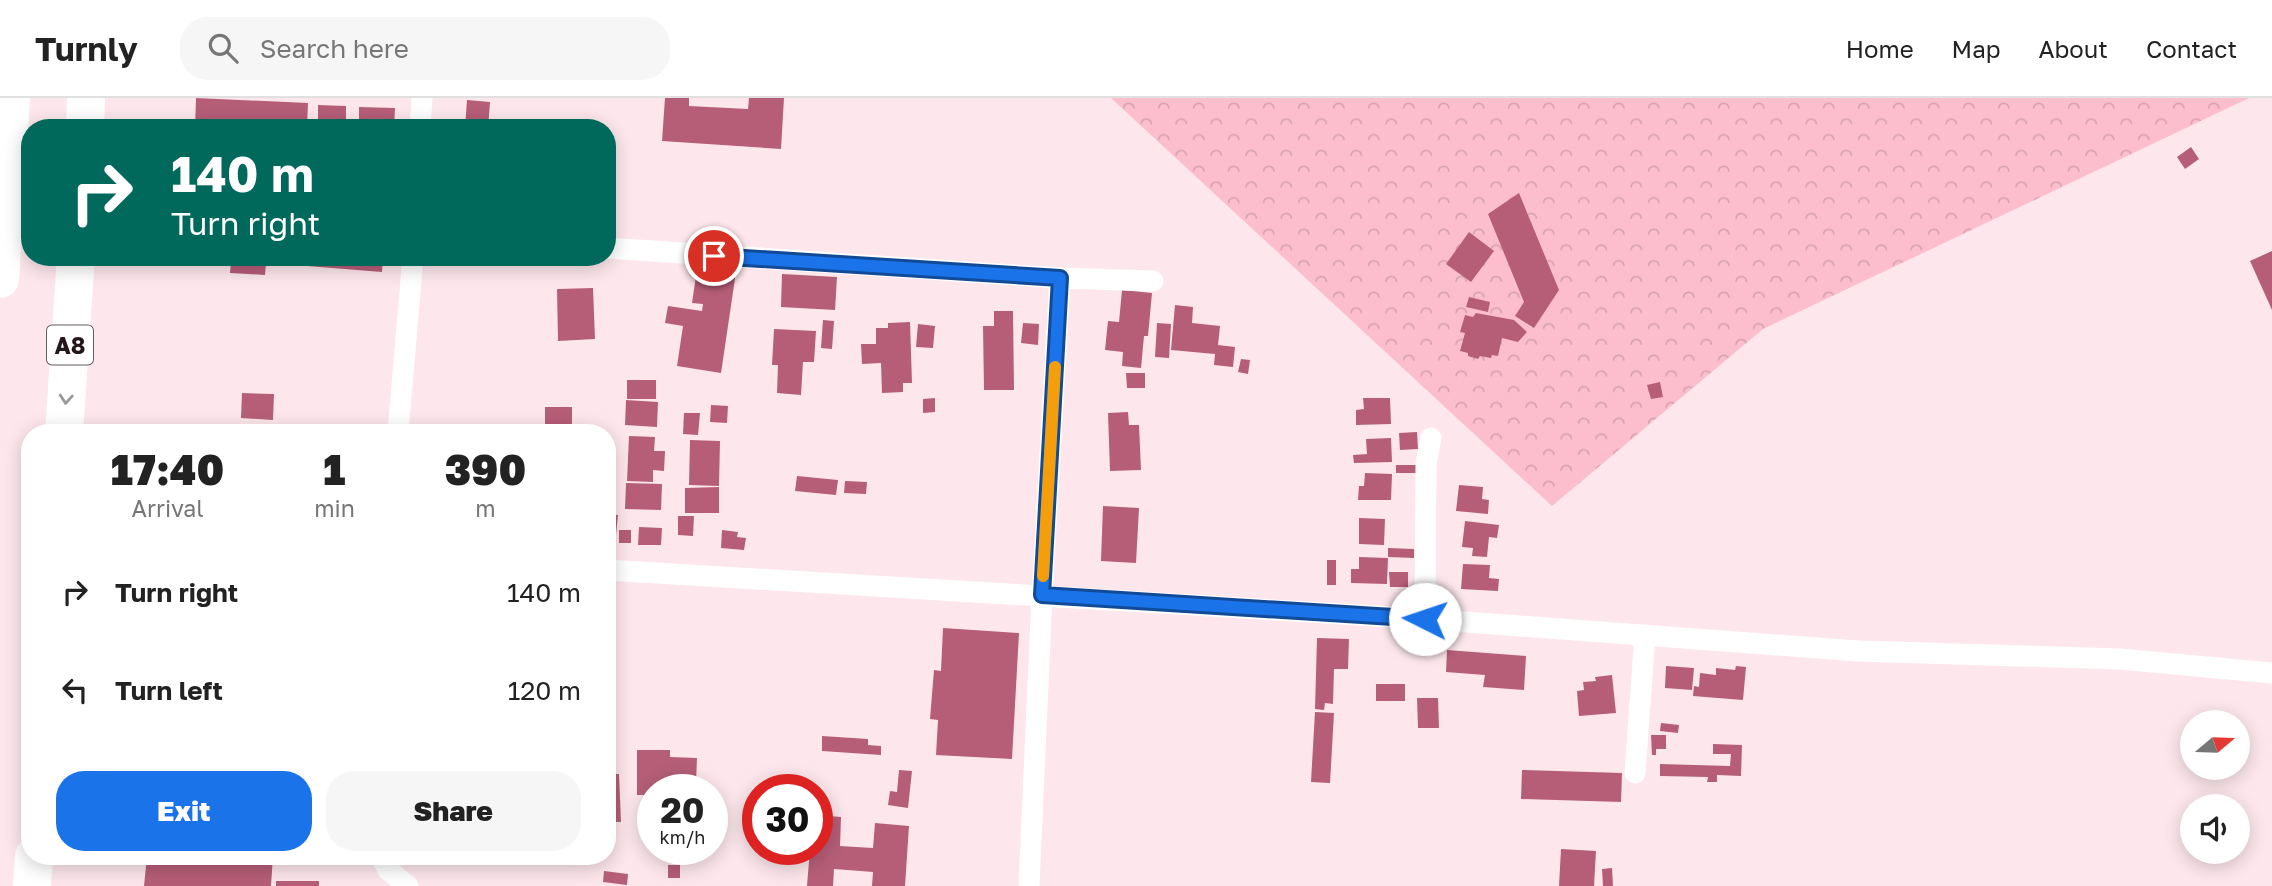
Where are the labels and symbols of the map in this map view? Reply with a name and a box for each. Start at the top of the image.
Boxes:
pin [684,226,744,286]
road number: A8 [47,326,93,364]
one-way arrow [59,393,74,404]
position arrow [1388,582,1462,656]
north arrow [2180,710,2250,780]
speed limit sign: 30 [742,774,833,865]

